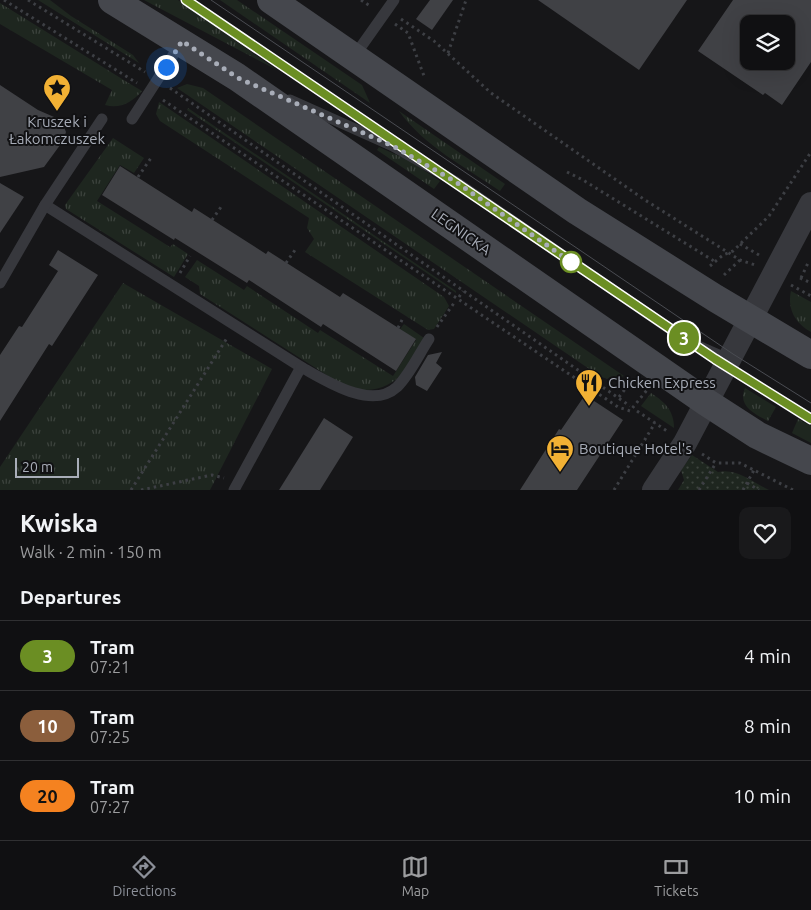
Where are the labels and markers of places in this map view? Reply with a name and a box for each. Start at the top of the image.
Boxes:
place icon: Kruszek i Łakomczuszek [42,73,72,112]
place label: Kruszek i Łakomczuszek [9,113,105,147]
unlabelled marker [560,251,582,273]
restaurant icon: Chicken Express [574,368,604,407]
place label: Chicken Express [608,374,716,391]
hotel icon: Boutique Hotel's [545,434,575,473]
place label: Boutique Hotel's [579,440,692,457]

